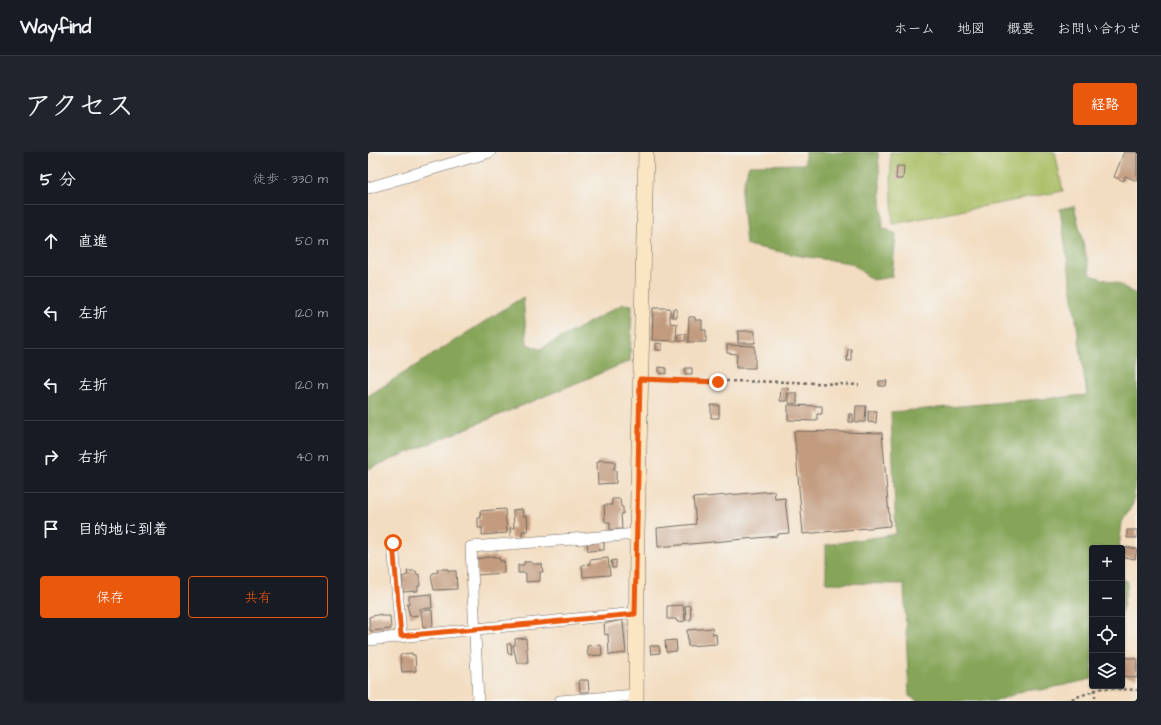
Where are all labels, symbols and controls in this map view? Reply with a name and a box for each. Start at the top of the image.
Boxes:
text: Wayfind [20,14,91,41]
text: ホーム [894,19,935,39]
text: 地図 [957,19,985,39]
text: 概要 [1007,19,1035,39]
text: お問い合わせ [1057,19,1141,39]
button: 経路 [1073,83,1137,125]
text: アクセス [24,87,134,126]
text: 5 分 [40,168,76,192]
text: 徒歩 · 330 m [253,170,328,188]
icon: ahead [40,230,62,252]
text: 直進 [78,231,108,252]
text: 50 m [295,232,328,250]
icon: left [40,302,62,324]
text: 左折 [78,303,108,324]
text: 120 m [295,304,328,322]
route end [709,373,727,391]
icon: left [40,374,62,396]
text: 左折 [78,375,108,396]
text: 120 m [295,376,328,394]
icon: right [40,446,62,468]
text: 右折 [78,447,108,468]
text: 40 m [296,448,328,466]
icon: arrive [40,518,62,540]
text: 目的地に到着 [78,519,168,540]
route start [384,534,402,552]
map controls [1089,545,1125,689]
button: + [1089,545,1125,581]
button: 保存 [40,576,180,618]
button: 共有 [188,576,328,618]
button: − [1089,581,1125,617]
button: locate [1089,617,1125,653]
button: layers [1089,653,1125,689]

